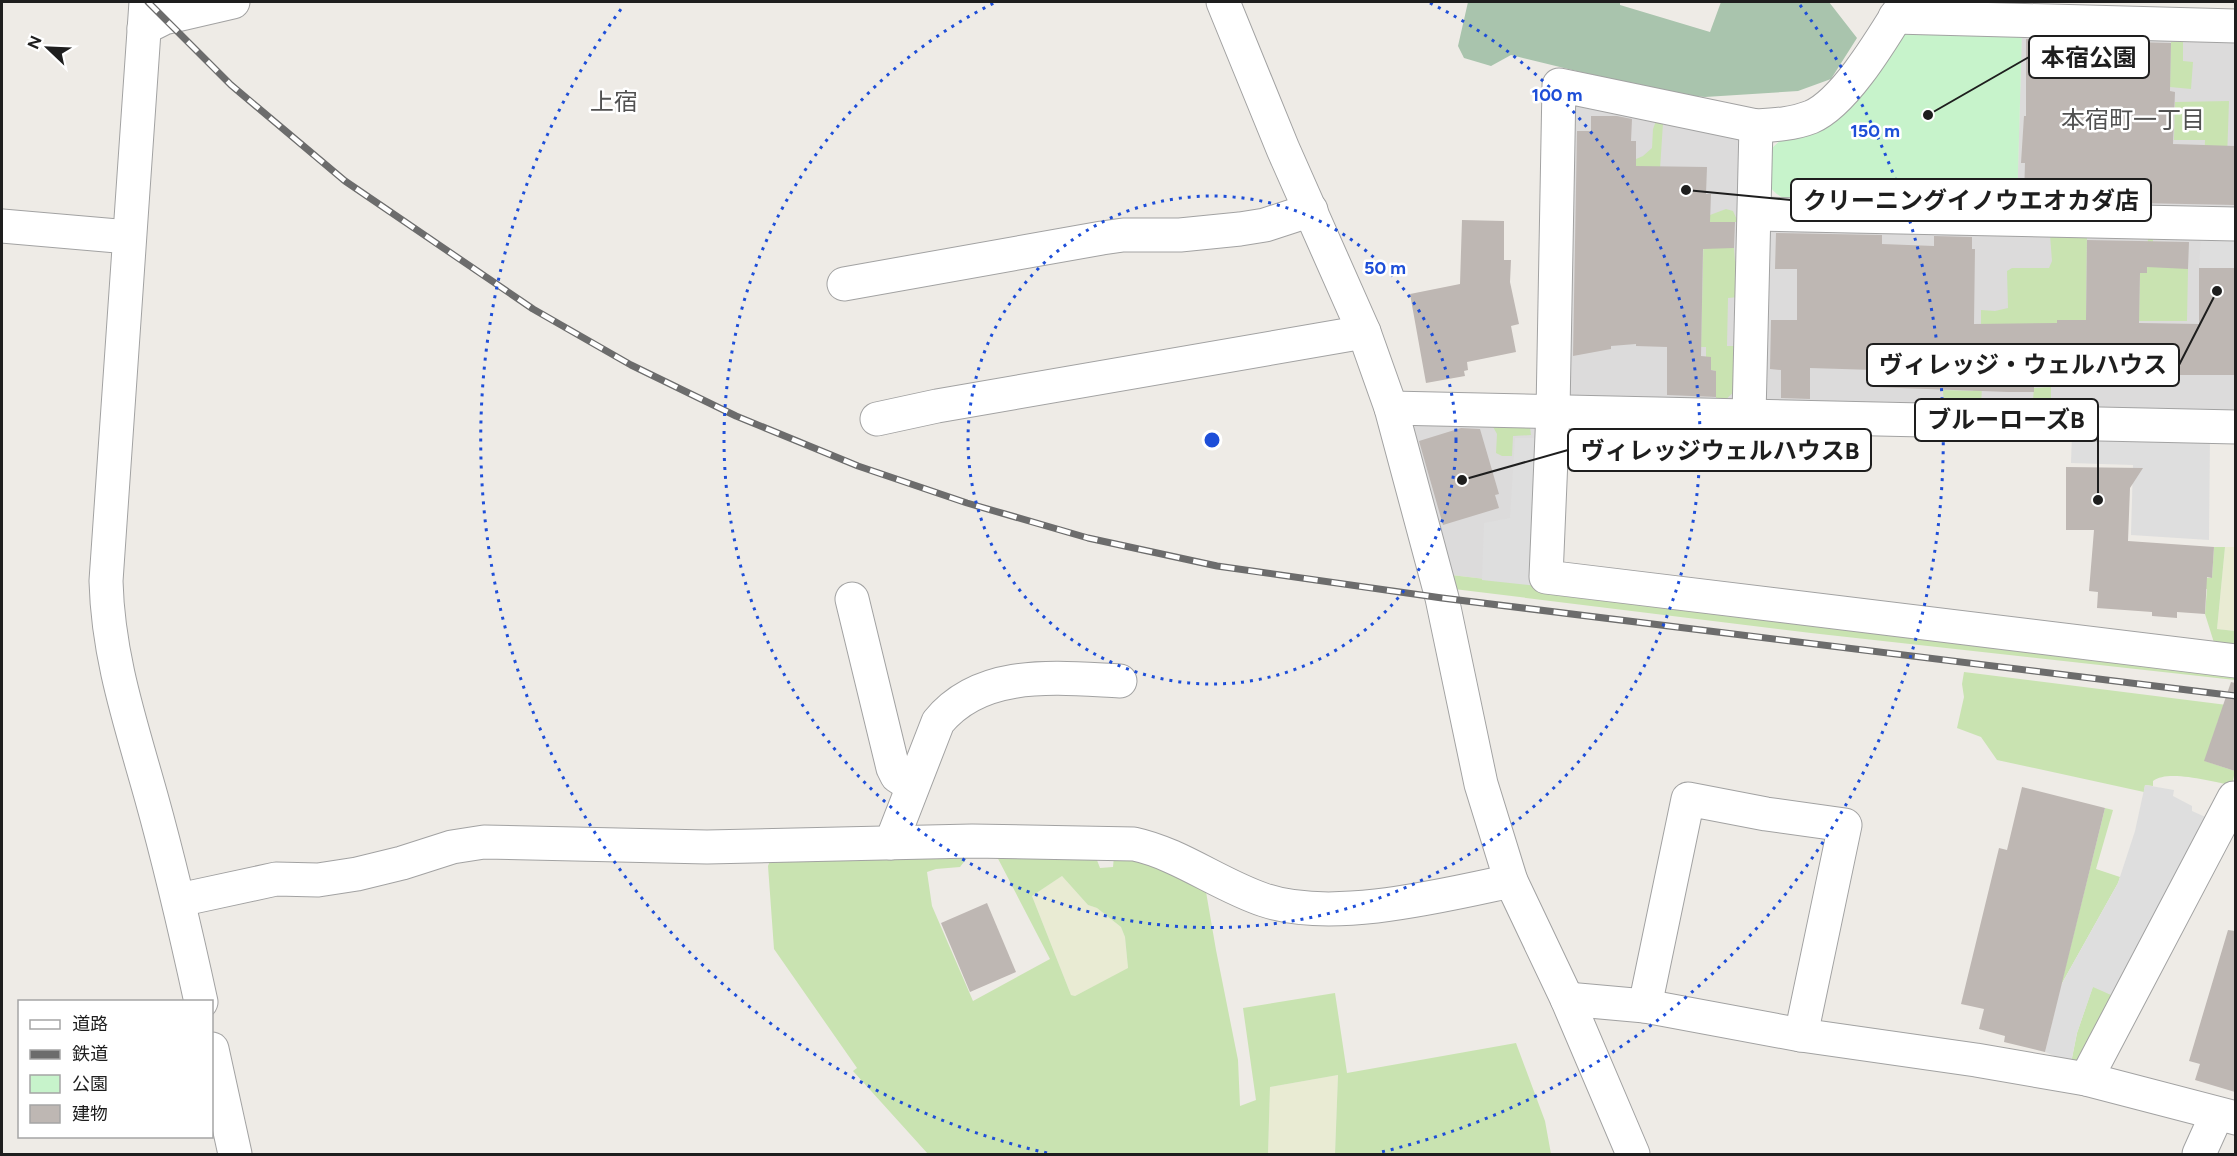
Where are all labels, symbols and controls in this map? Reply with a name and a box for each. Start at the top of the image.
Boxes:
north arrow [18,18,78,78]
text: N [23,33,46,52]
callout: 本宿公園 [2029,36,2149,78]
text: 本宿公園 [2041,43,2137,72]
text: 100 m [1532,84,1582,106]
district label: 上宿 [590,87,638,116]
district label: 本宿町一丁目 [2061,105,2205,134]
text: 150 m [1850,120,1900,142]
callout: クリーニングイノウエオカダ店 [1791,179,2151,221]
text: クリーニングイノウエオカダ店 [1803,186,2139,215]
text: 50 m [1364,257,1406,279]
callout: ヴィレッジ・ウェルハウス [1867,344,2179,386]
text: ヴィレッジ・ウェルハウス [1879,350,2167,379]
callout: ブルーローズB [1915,399,2098,441]
text: ブルーローズB [1927,405,2085,434]
callout: ヴィレッジウェルハウスB [1568,429,1871,471]
centre of rings [1202,430,1222,450]
text: ヴィレッジウェルハウスB [1581,436,1859,465]
legend [18,1000,213,1138]
text: 道路 [72,1013,108,1035]
text: 鉄道 [72,1043,108,1065]
text: 公園 [72,1073,108,1095]
text: 建物 [72,1103,108,1125]

